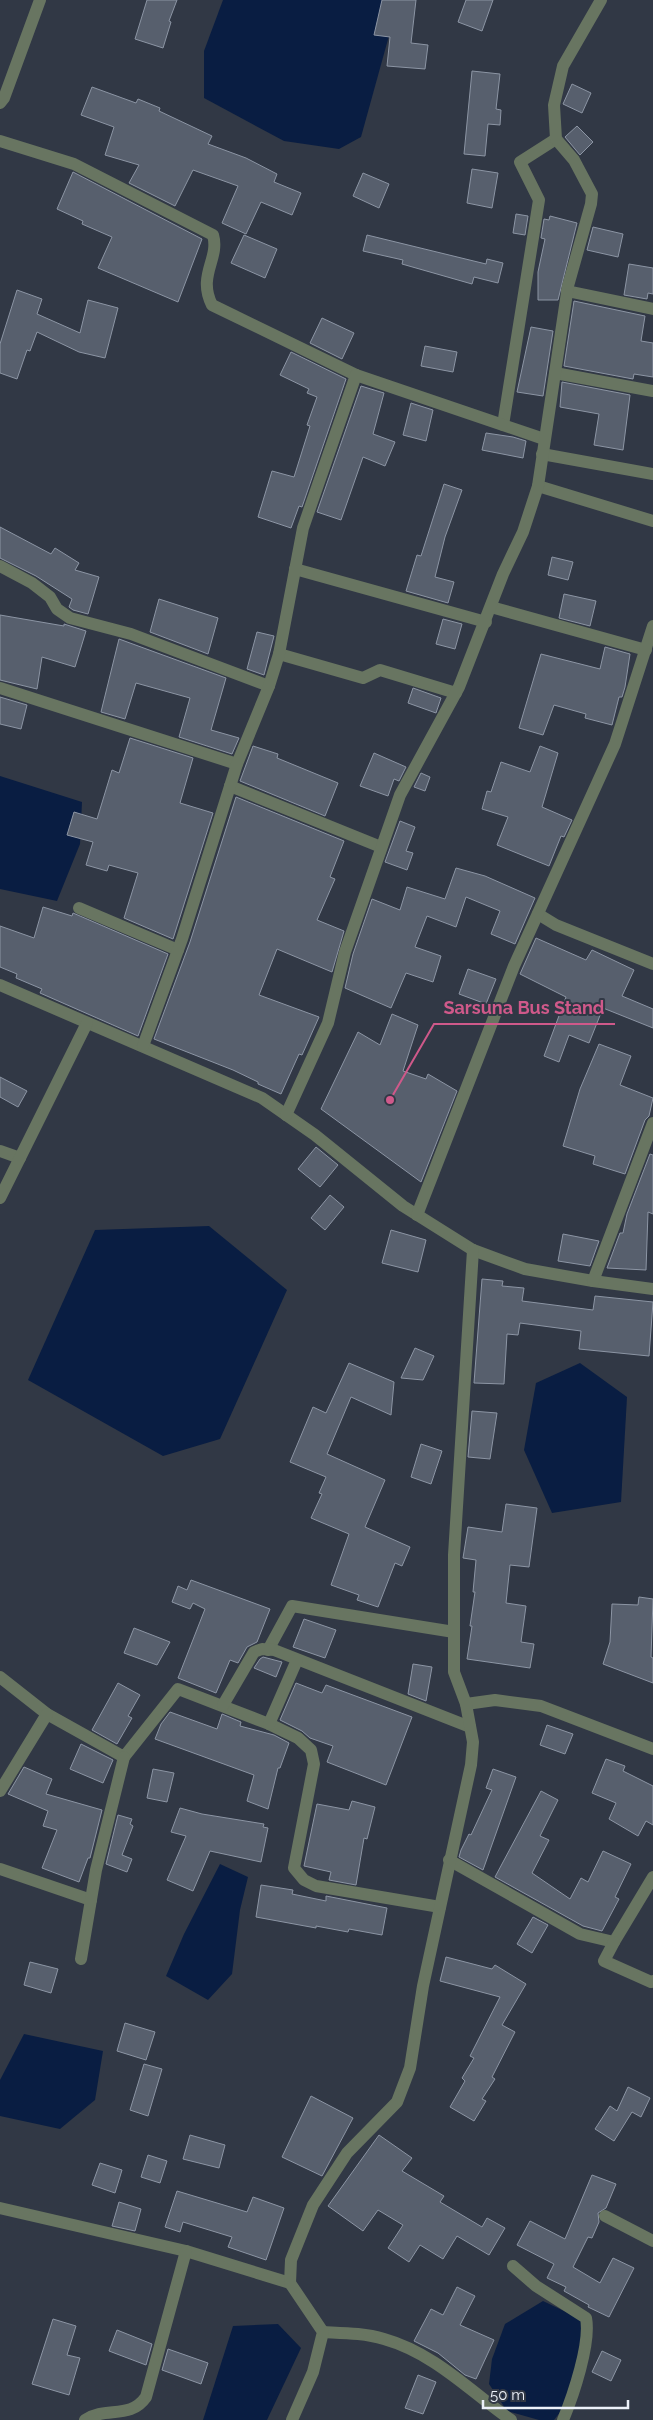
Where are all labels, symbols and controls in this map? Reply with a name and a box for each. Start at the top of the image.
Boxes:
callout: Sarsuna Bus Stand [434,991,615,1024]
text: Sarsuna Bus Stand [444,997,604,1018]
scale bar [483,2378,628,2410]
text: 50 m [490,2386,525,2404]

